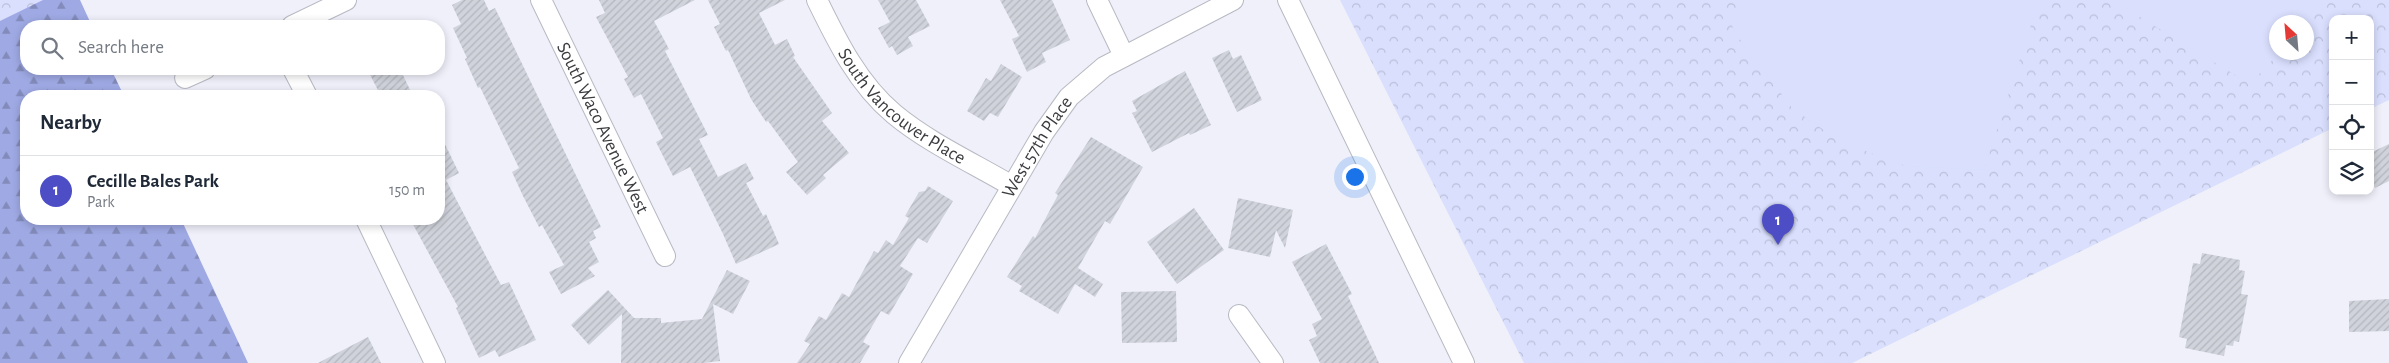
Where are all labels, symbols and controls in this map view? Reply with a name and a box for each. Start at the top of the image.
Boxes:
north arrow [2269,15,2314,60]
map controls [2329,15,2374,195]
button: + [2329,15,2374,60]
search box [20,20,445,75]
icon: search [38,34,66,62]
text: Search here [78,38,164,57]
street label: South Waco Avenue West [553,39,652,216]
street label: South Vancouver Place [834,45,969,168]
button: − [2329,60,2374,105]
street label: West 57th Place [998,93,1076,201]
button: locate [2329,105,2374,150]
text: Nearby [40,112,101,133]
button: layers [2329,150,2374,195]
your location [1342,164,1368,190]
text: Cecille Bales Park [87,172,219,191]
text: 1 [53,182,59,198]
text: 150 m [389,182,425,198]
text: Park [87,194,115,210]
pin: 1 [1762,204,1794,245]

